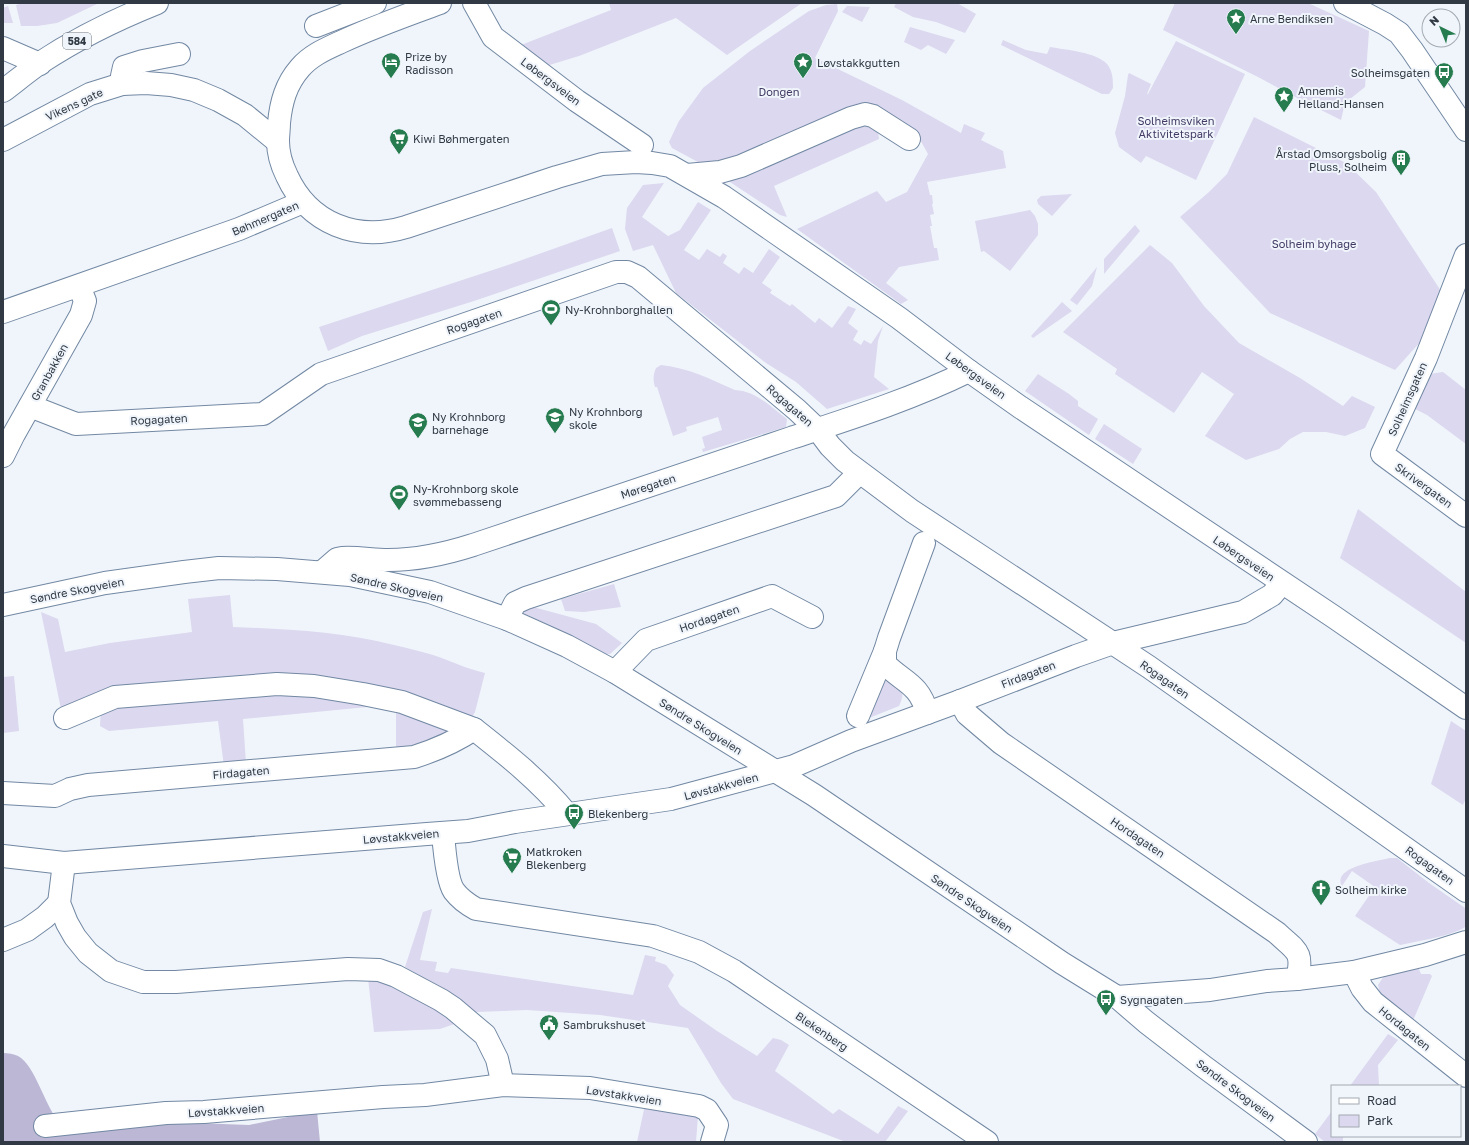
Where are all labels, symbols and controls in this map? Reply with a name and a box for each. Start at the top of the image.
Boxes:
place icon: Arne Bendiksen [1225,7,1247,35]
north arrow [1421,8,1461,48]
place label: Arne Bendiksen [1250,12,1333,25]
text: N [1426,13,1441,28]
road number: 584 [63,33,91,49]
place label: Prize by Radisson [405,50,453,76]
hotel icon: Prize by Radisson [380,51,402,79]
place icon: Løvstakkgutten [792,51,814,79]
street label: Løbergsveien [519,54,583,108]
place label: Løvstakkgutten [817,56,900,69]
bus stop icon: Solheimsgaten [1433,61,1455,89]
place label: Solheimsgaten [1351,66,1430,79]
place label: Annemis Helland-Hansen [1298,84,1384,110]
street label: Vikens gate [43,85,105,123]
park label: Dongen [759,85,799,98]
place icon: Annemis Helland-Hansen [1273,85,1295,113]
park label: Solheimsviken Aktivitetspark [1137,114,1215,140]
supermarket icon: Kiwi Bøhmergaten [388,127,410,155]
place label: Kiwi Bøhmergaten [413,132,510,145]
place label: Årstad Omsorgsbolig Pluss, Solheim [1276,147,1387,173]
building icon: Årstad Omsorgsbolig Pluss, Solheim [1390,148,1412,176]
street label: Bøhmergaten [230,198,300,238]
park label: Solheim byhage [1272,237,1356,250]
sports icon: Ny-Krohnborghallen [540,298,562,326]
place label: Ny-Krohnborghallen [565,303,673,316]
street label: Rogagaten [445,306,503,336]
street label: Granbakken [28,341,70,403]
street label: Løbergsveien [943,349,1009,401]
street label: Solheimsgaten [1385,360,1429,438]
street label: Rogagaten [764,381,816,429]
place label: Ny Krohnborg skole [569,405,642,431]
school or university icon: Ny Krohnborg skole [544,406,566,434]
place label: Ny Krohnborg barnehage [432,410,505,436]
street label: Rogagaten [130,411,188,427]
school or university icon: Ny Krohnborg barnehage [407,411,429,439]
street label: Skrivergaten [1393,460,1455,510]
street label: Møregaten [619,471,677,501]
place label: Ny-Krohnborg skole svømmebasseng [413,482,519,508]
sports icon: Ny-Krohnborg skole svømmebasseng [388,483,410,511]
street label: Løbergsveien [1211,533,1277,583]
street label: Søndre Skogveien [349,570,445,604]
street label: Søndre Skogveien [29,575,125,605]
street label: Hordagaten [677,602,741,634]
street label: Rogagaten [1138,657,1192,701]
street label: Firdagaten [999,658,1057,690]
street label: Søndre Skogveien [657,695,745,757]
street label: Firdagaten [212,763,270,781]
street label: Løvstakkveien [682,770,760,802]
bus stop icon: Blekenberg [563,802,585,830]
place label: Blekenberg [588,807,648,820]
street label: Hordagaten [1108,814,1168,860]
street label: Løvstakkveien [362,826,440,846]
street label: Rogagaten [1403,843,1457,887]
place label: Matkroken Blekenberg [526,845,586,871]
supermarket icon: Matkroken Blekenberg [501,846,523,874]
street label: Søndre Skogveien [929,871,1015,935]
church icon: Solheim kirke [1310,878,1332,906]
place label: Solheim kirke [1335,883,1407,896]
bus stop icon: Sygnagaten [1095,988,1117,1016]
place label: Sygnagaten [1120,993,1183,1006]
street label: Hordagaten [1377,1003,1433,1053]
street label: Blekenberg [793,1009,851,1053]
public building icon: Sambrukshuset [538,1013,560,1041]
place label: Sambrukshuset [563,1018,646,1031]
street label: Søndre Skogveien [1194,1056,1278,1124]
street label: Løvstakkveien [585,1083,663,1107]
legend [1331,1085,1461,1137]
text: Road [1367,1093,1396,1108]
street label: Løvstakkveien [187,1101,265,1119]
text: Park [1367,1113,1393,1128]

